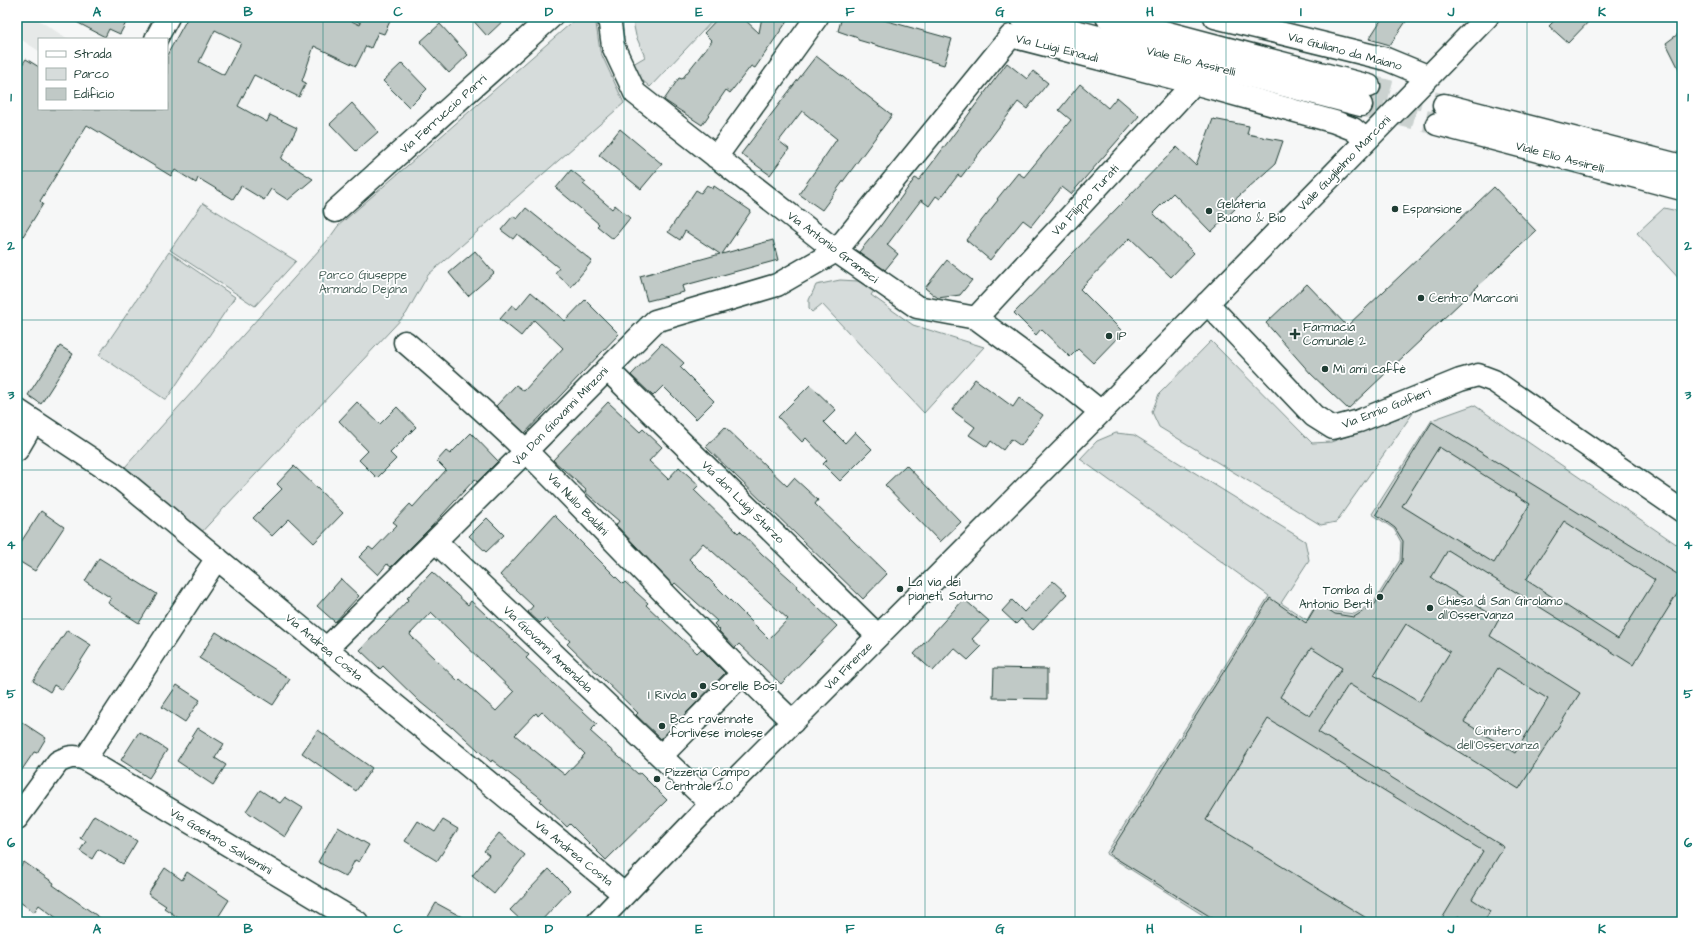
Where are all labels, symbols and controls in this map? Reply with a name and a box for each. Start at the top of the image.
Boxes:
text: A [93,3,102,21]
text: B [243,3,253,21]
text: C [393,3,403,21]
text: D [545,3,554,21]
text: E [695,3,703,21]
text: F [845,3,855,21]
text: G [995,3,1005,21]
text: H [1146,3,1154,21]
text: I [1300,3,1302,21]
text: J [1447,3,1455,21]
text: K [1598,3,1606,21]
street label: Via Giuliano da Maiano [1286,28,1404,75]
street label: Via Luigi Einaudi [1014,30,1100,68]
legend [38,38,168,110]
street label: Viale Elio Assirelli [1145,42,1237,81]
text: Strada [74,46,112,63]
text: Parco [74,66,109,83]
street label: Via Ferruccio Parri [396,71,491,158]
text: Edificio [74,86,114,103]
text: 1 [10,88,12,106]
text: 1 [1687,88,1689,106]
street label: Viale Guglielmo Marconi [1294,112,1395,216]
street label: Viale Elio Assirelli [1514,137,1606,178]
street label: Via Filippo Turati [1048,161,1123,240]
place label: Gelateria Buono & Bio [1217,196,1286,227]
place label: Espansione [1403,201,1463,218]
marker: Espansione [1390,204,1400,214]
marker: Gelateria Buono & Bio [1204,206,1214,216]
street label: Via Antonio Gramsci [783,207,882,288]
text: 2 [6,237,15,255]
text: 2 [1683,237,1692,255]
park label: Parco Giuseppe Armando Dejana [319,267,408,298]
place label: Centro Marconi [1429,290,1518,307]
marker: Centro Marconi [1416,293,1426,303]
place label: Farmacia Comunale 2 [1303,319,1366,350]
place label: IP [1117,328,1127,345]
marker: Farmacia Comunale 2 [1290,329,1300,339]
marker: IP [1104,331,1114,341]
place label: Mi ami caffè [1333,361,1407,378]
street label: Via Don Giovanni Minzoni [509,363,612,470]
marker: Mi ami caffè [1320,364,1330,374]
street label: Via Ennio Golfieri [1339,384,1433,433]
text: 3 [7,386,15,404]
text: 3 [1684,386,1692,404]
street label: Via don Luigi Sturzo [697,457,788,548]
street label: Via Nullo Baldini [543,469,612,540]
text: 4 [7,536,16,554]
text: 4 [1684,536,1693,554]
place label: La via dei pianeti, Saturno [908,574,993,605]
place label: Tomba di Antonio Berti [1299,582,1372,613]
marker: La via dei pianeti, Saturno [895,584,905,594]
marker: Tomba di Antonio Berti [1375,592,1385,602]
place label: Chiesa di San Girolamo all'Osservanza [1438,593,1563,624]
street label: Via Giovanni Amendola [499,602,596,697]
marker: Chiesa di San Girolamo all'Osservanza [1425,603,1435,613]
street label: Via Andrea Costa [281,610,366,685]
street label: Via Firenze [820,638,877,694]
place label: Sorelle Bosi [711,678,777,695]
marker: Sorelle Bosi [698,681,708,691]
text: 5 [6,685,16,703]
text: 5 [1683,685,1693,703]
place label: I Rivola [648,687,686,704]
marker: I Rivola [689,690,699,700]
place label: Bcc ravennate forlivese imolese [670,711,764,742]
marker: Bcc ravennate forlivese imolese [657,721,667,731]
park label: Cimitero dell'Osservanza [1457,723,1539,754]
place label: Pizzeria Campo Centrale 2.0 [665,764,750,795]
marker: Pizzeria Campo Centrale 2.0 [652,774,662,784]
street label: Via Gaetano Salvemini [166,804,275,879]
street label: Via Andrea Costa [531,816,616,890]
text: 6 [7,834,16,852]
text: 6 [1684,834,1693,852]
text: A [93,920,102,938]
text: B [243,920,253,938]
text: C [393,920,403,938]
text: D [545,920,554,938]
text: E [695,920,703,938]
text: F [845,920,855,938]
text: G [995,920,1005,938]
text: H [1146,920,1154,938]
text: I [1300,920,1302,938]
text: J [1447,920,1455,938]
text: K [1598,920,1606,938]

